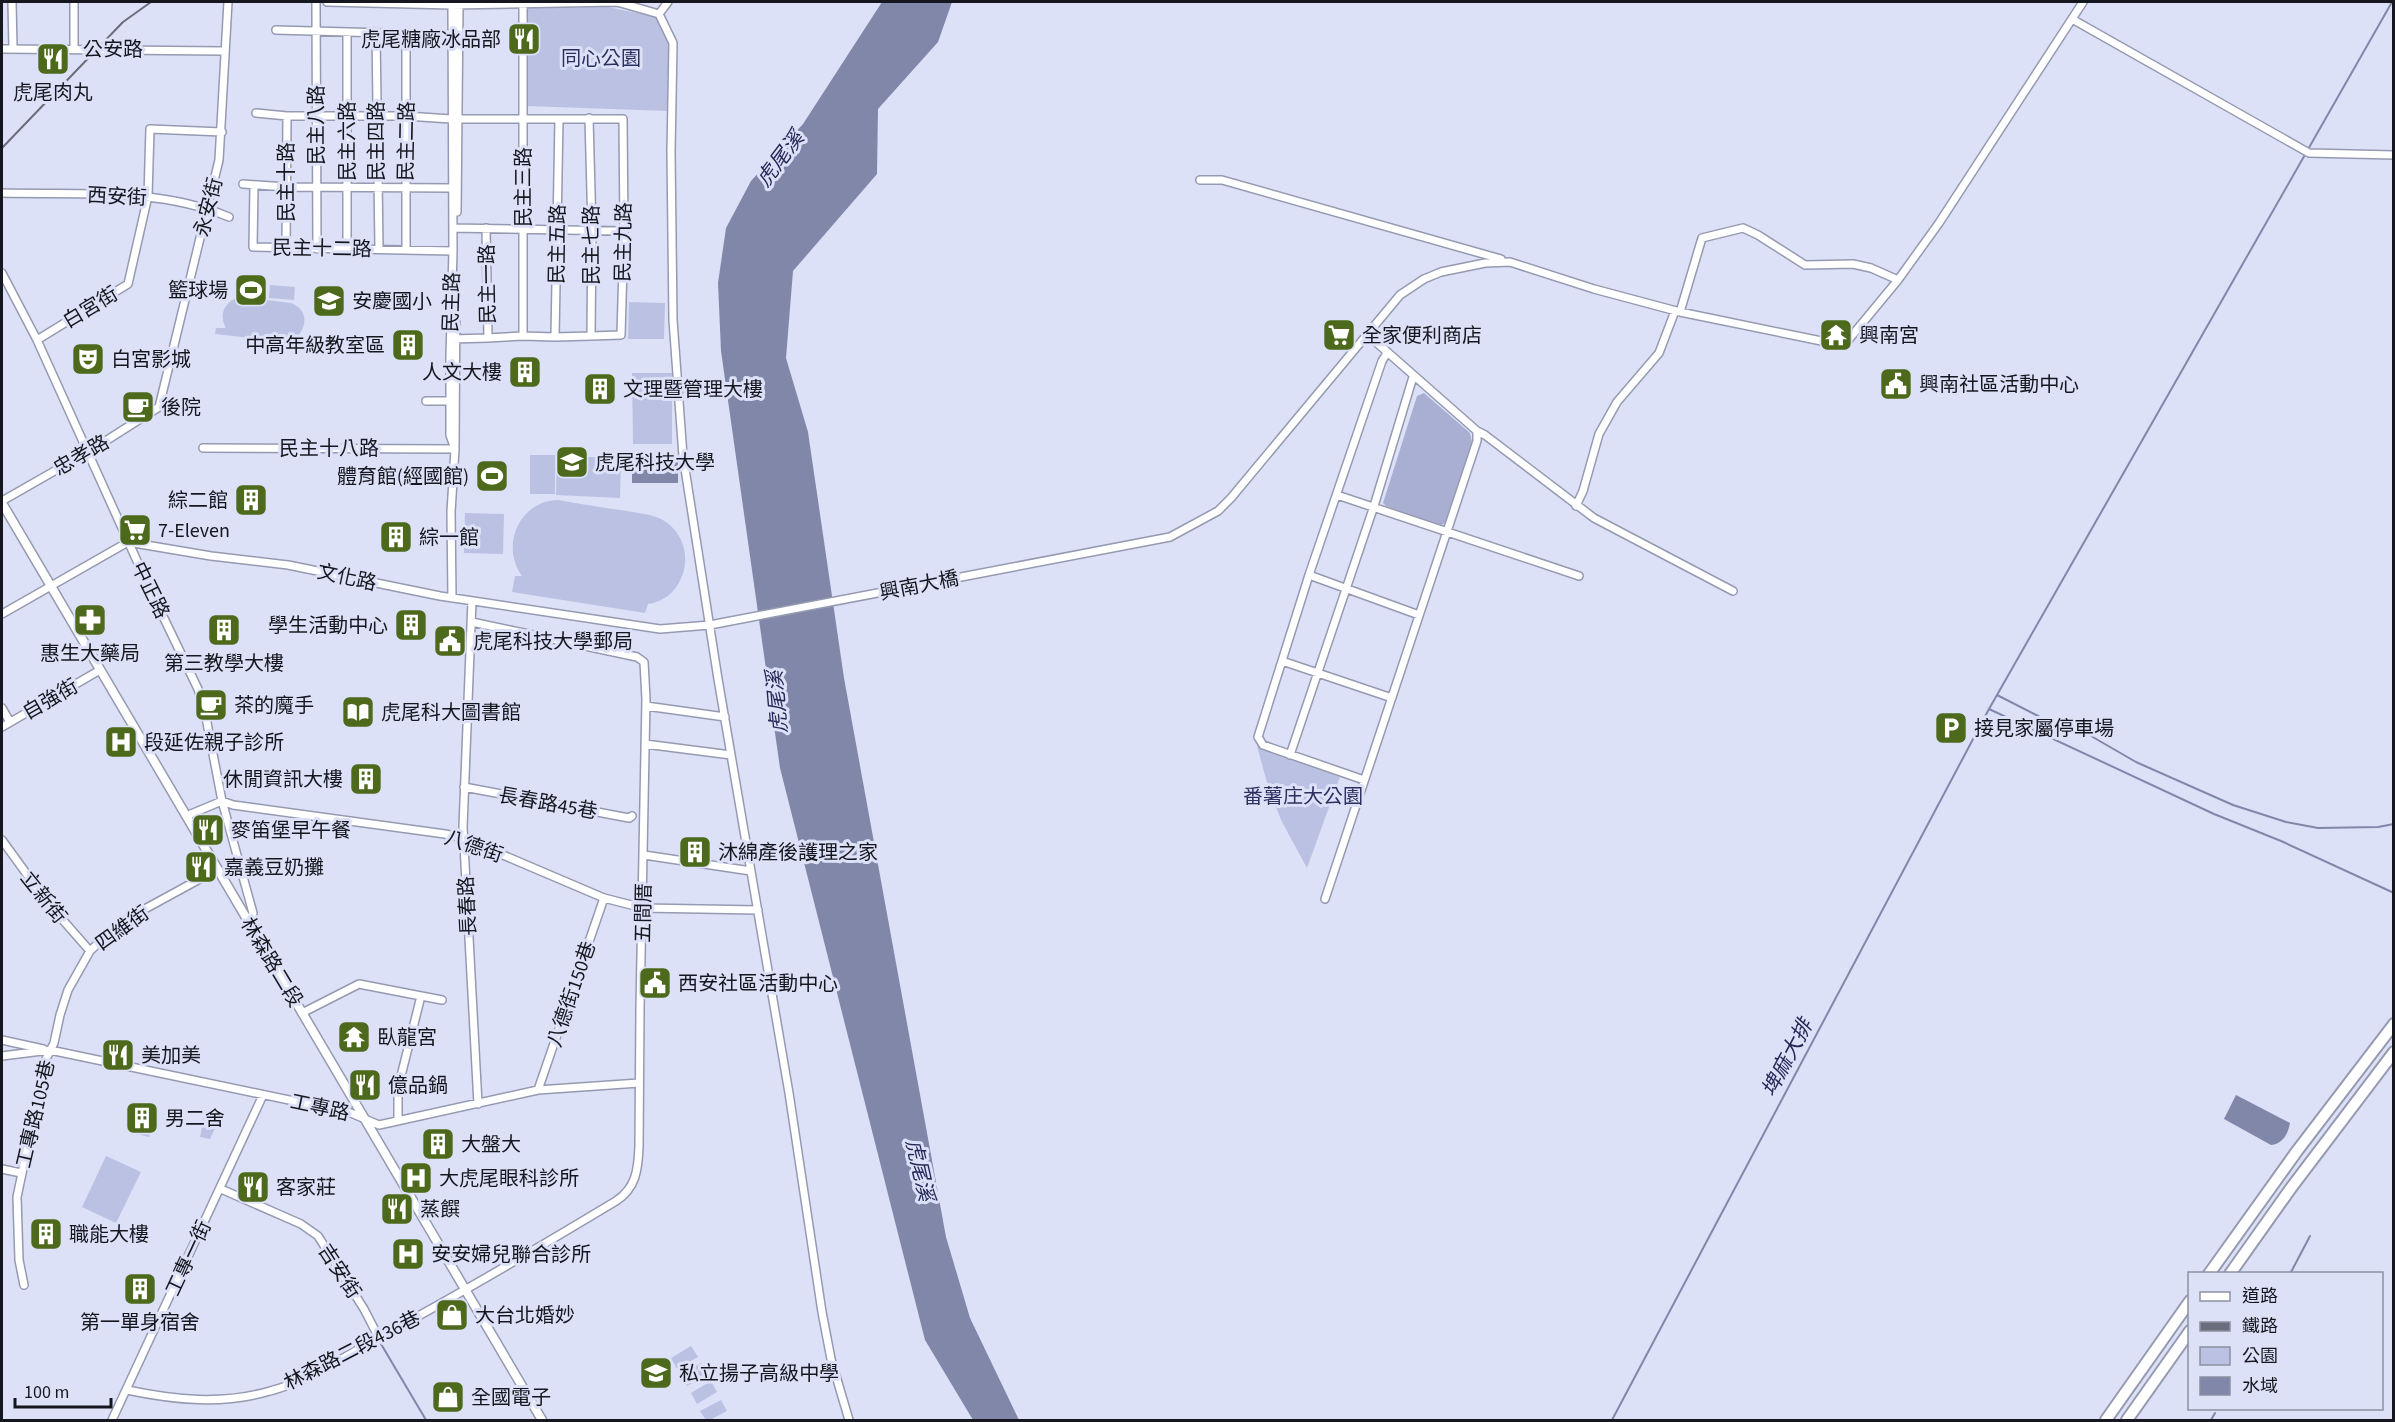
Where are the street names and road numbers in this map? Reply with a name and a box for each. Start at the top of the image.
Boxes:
street label: 公安路 [83,36,143,64]
street label: 民主八路 [303,85,331,165]
street label: 民主六路 [334,101,362,181]
street label: 民主四路 [363,101,391,181]
street label: 民主二路 [392,101,422,181]
street label: 民主十路 [273,142,301,222]
street label: 民主三路 [510,147,538,227]
street label: 永安街 [188,175,230,240]
street label: 西安街 [86,181,148,213]
street label: 民主九路 [609,202,639,282]
street label: 民主五路 [543,204,573,284]
street label: 民主七路 [578,205,606,285]
street label: 民主十二路 [272,234,372,264]
street label: 民主一路 [473,244,503,324]
street label: 民主路 [437,272,467,333]
street label: 白宮街 [58,280,123,335]
street label: 忠孝路 [49,429,114,483]
street label: 民主十八路 [279,435,379,463]
street label: 中正路 [124,557,176,624]
street label: 文化路 [315,558,379,598]
street label: 興南大橋 [877,565,961,607]
street label: 自強街 [18,673,83,727]
street label: 長春路45巷 [496,782,599,826]
street label: 八德街 [441,824,507,870]
street label: 立新街 [13,866,73,930]
street label: 長春路 [452,875,484,937]
street label: 五間厝 [629,883,659,943]
street label: 四維街 [90,900,155,958]
street label: 林森路二段 [233,912,309,1013]
street label: 八德街150巷 [541,938,603,1051]
street label: 工專路105巷 [10,1058,62,1171]
street label: 工專路 [288,1088,352,1128]
street label: 工專一街 [159,1216,218,1301]
street label: 吉安街 [311,1239,367,1304]
street label: 林森路二段436巷 [279,1304,426,1397]

